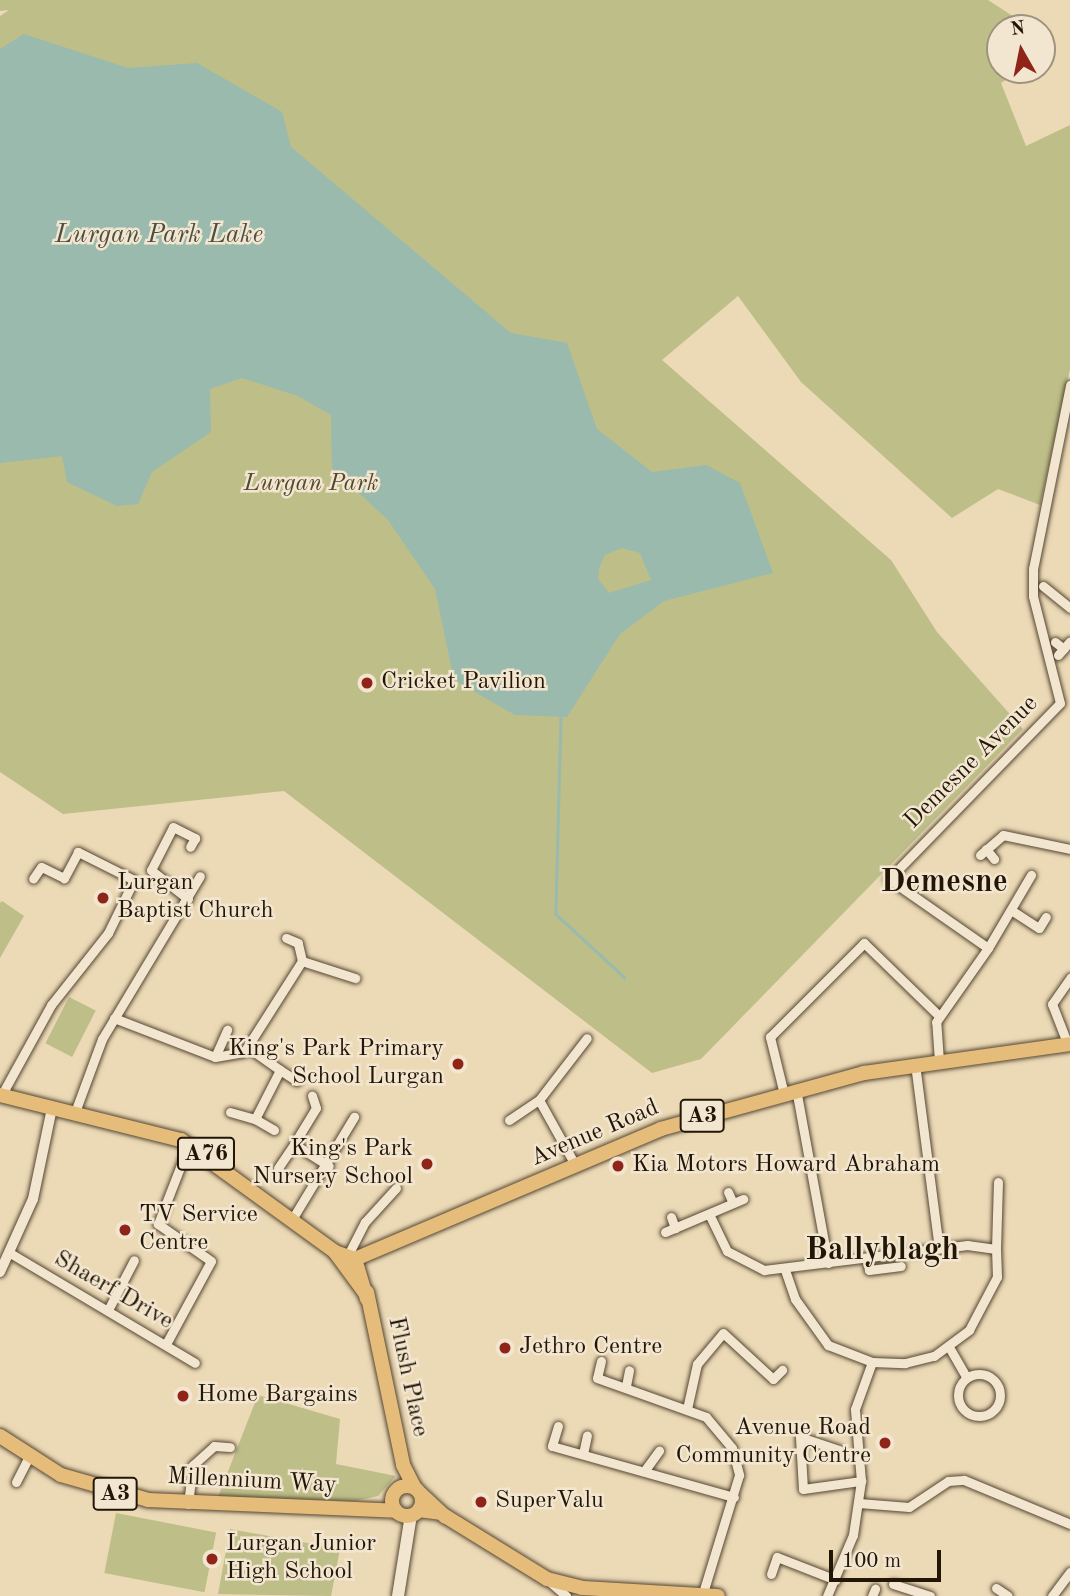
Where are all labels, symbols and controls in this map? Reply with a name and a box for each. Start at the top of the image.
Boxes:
north arrow [986,14,1056,84]
text: N [1009,19,1027,40]
water label: Lurgan Park Lake [55,220,263,252]
park label: Lurgan Park [244,471,378,499]
place label: Cricket Pavilion [381,669,546,697]
marker: Cricket Pavilion [359,675,375,691]
street label: Demesne Avenue [899,690,1045,836]
district label: Demesne [880,864,1008,902]
place label: Lurgan Baptist Church [117,870,274,926]
marker: Lurgan Baptist Church [95,890,111,906]
place label: King's Park Primary School Lurgan [228,1036,444,1092]
marker: King's Park Primary School Lurgan [450,1056,466,1072]
street label: Avenue Road [527,1094,663,1174]
road number: A3 [679,1096,725,1135]
road number: A76 [176,1134,236,1174]
place label: King's Park Nursery School [252,1136,413,1192]
place label: Kia Motors Howard Abraham [632,1152,940,1180]
marker: King's Park Nursery School [419,1156,435,1172]
marker: Kia Motors Howard Abraham [610,1158,626,1174]
place label: TV Service Centre [139,1202,258,1258]
marker: TV Service Centre [117,1222,133,1238]
district label: Ballyblagh [805,1232,959,1270]
street label: Shaerf Drive [48,1245,178,1337]
street label: Flush Place [380,1314,434,1440]
place label: Jethro Centre [519,1334,662,1362]
marker: Jethro Centre [497,1340,513,1356]
place label: Home Bargains [197,1382,358,1410]
marker: Home Bargains [175,1388,191,1404]
place label: Avenue Road Community Centre [675,1415,871,1471]
marker: Avenue Road Community Centre [877,1435,893,1451]
street label: Millennium Way [167,1463,337,1501]
road number: A3 [92,1474,138,1513]
place label: SuperValu [495,1488,604,1516]
marker: SuperValu [473,1494,489,1510]
place label: Lurgan Junior High School [226,1531,376,1587]
scale bar [832,1536,944,1580]
marker: Lurgan Junior High School [204,1551,220,1567]
text: 100 m [842,1551,901,1572]

